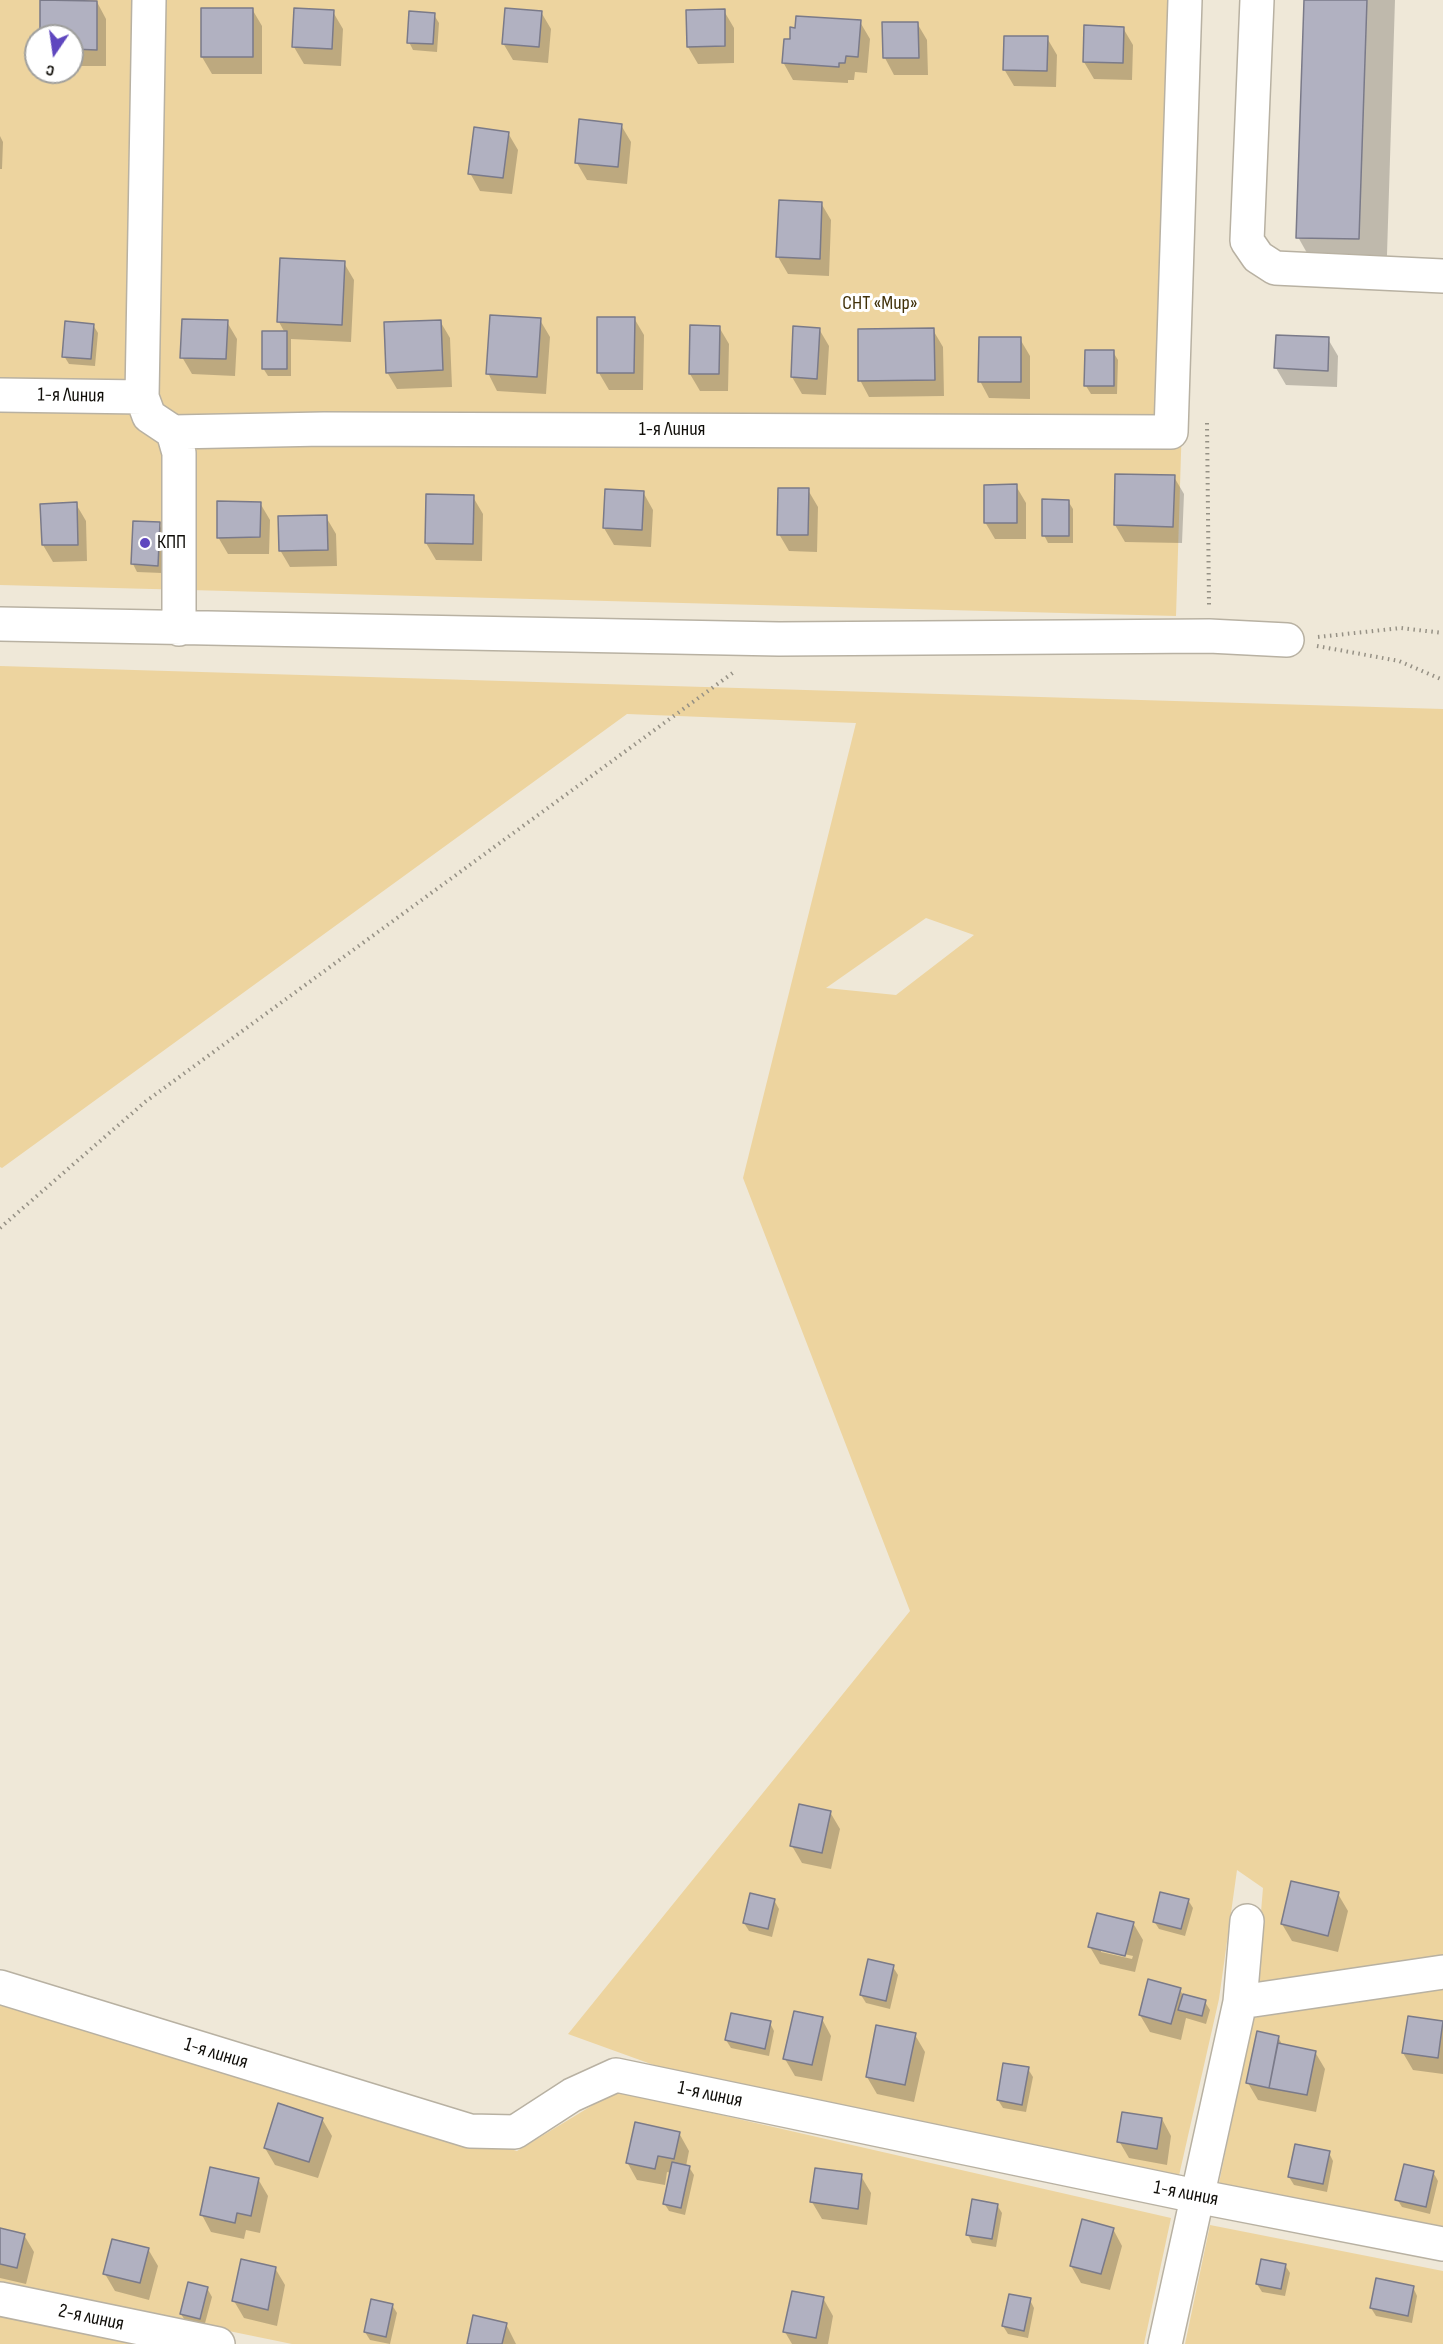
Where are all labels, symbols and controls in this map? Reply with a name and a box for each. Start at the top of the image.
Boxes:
north arrow [24,24,84,84]
text: С [44,60,56,80]
park label: СНТ «Мир» [842,292,918,316]
street label: 1-я Линия [37,383,105,409]
street label: 1-я Линия [639,418,705,442]
place label: КПП [157,531,186,555]
marker: КПП [138,536,152,550]
street label: 1-я линия [181,2033,251,2075]
street label: 1-я линия [676,2076,744,2114]
street label: 1-я линия [1152,2176,1220,2212]
street label: 2-я линия [56,2299,126,2337]

